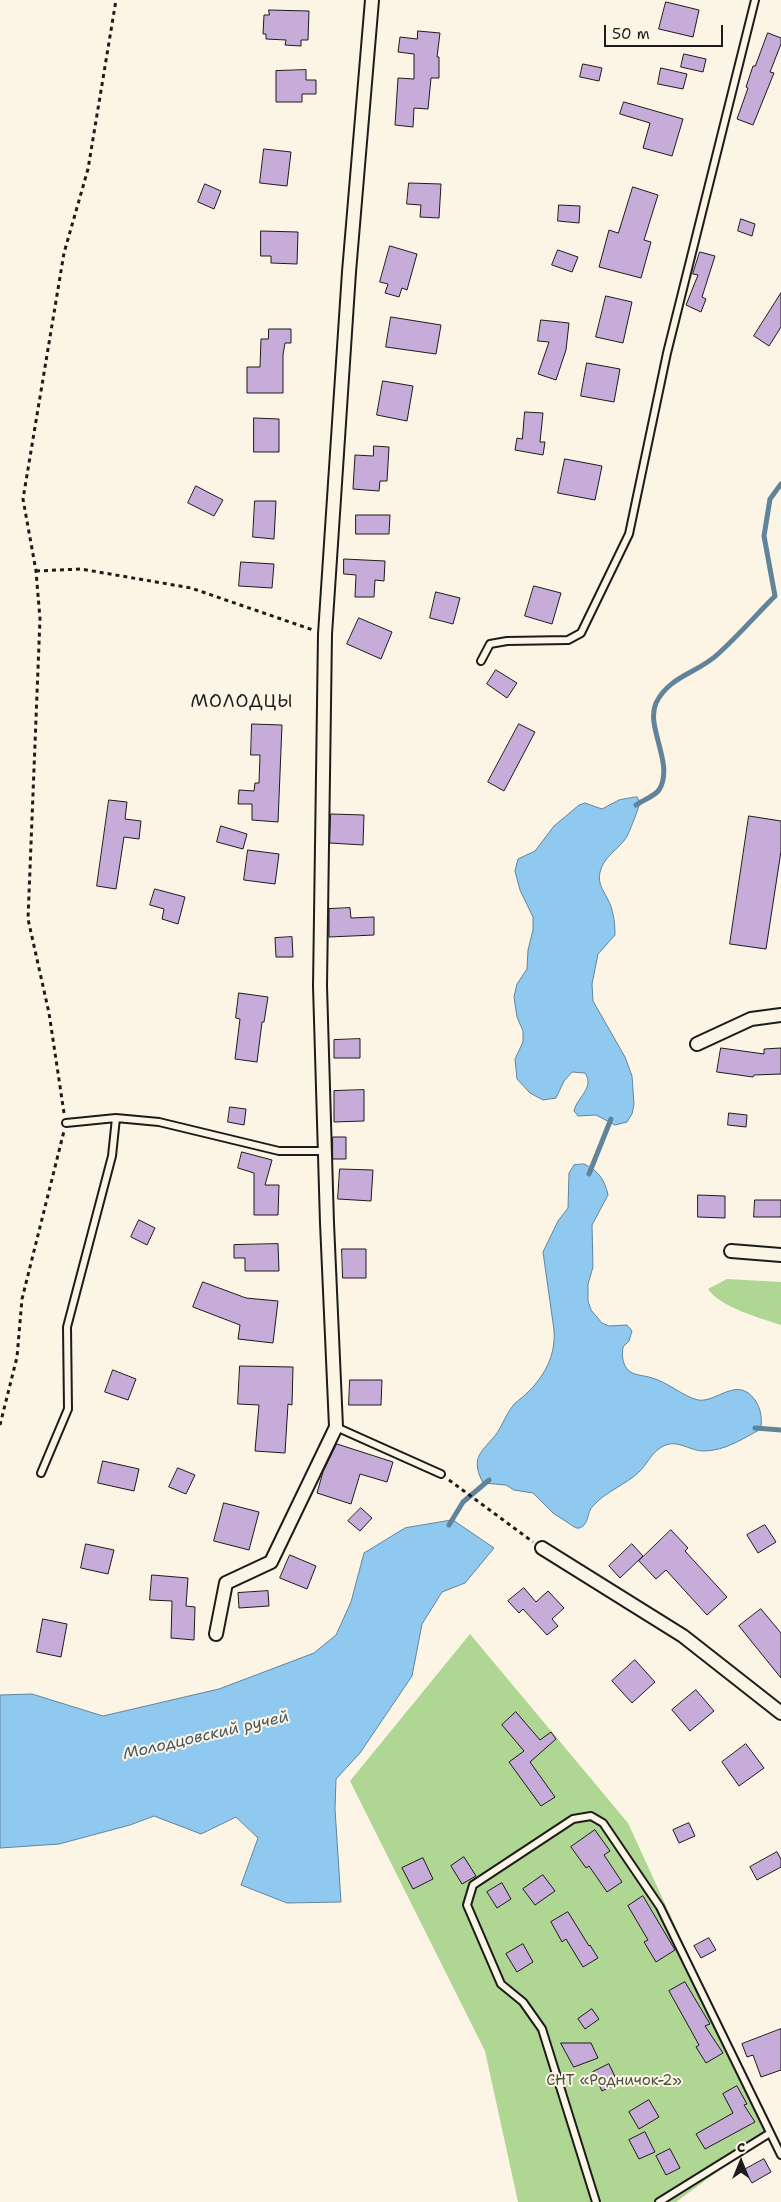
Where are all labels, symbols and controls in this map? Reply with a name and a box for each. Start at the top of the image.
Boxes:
scale bar [606,15,725,47]
text: 50 m [612,24,650,44]
district label: МОЛОДЦЫ [190,691,294,713]
water label: Молодцовский ручей [121,1708,291,1764]
park label: СНТ «Родничок-2» [546,2072,682,2090]
north arrow [716,2137,766,2187]
text: С [737,2138,745,2156]

